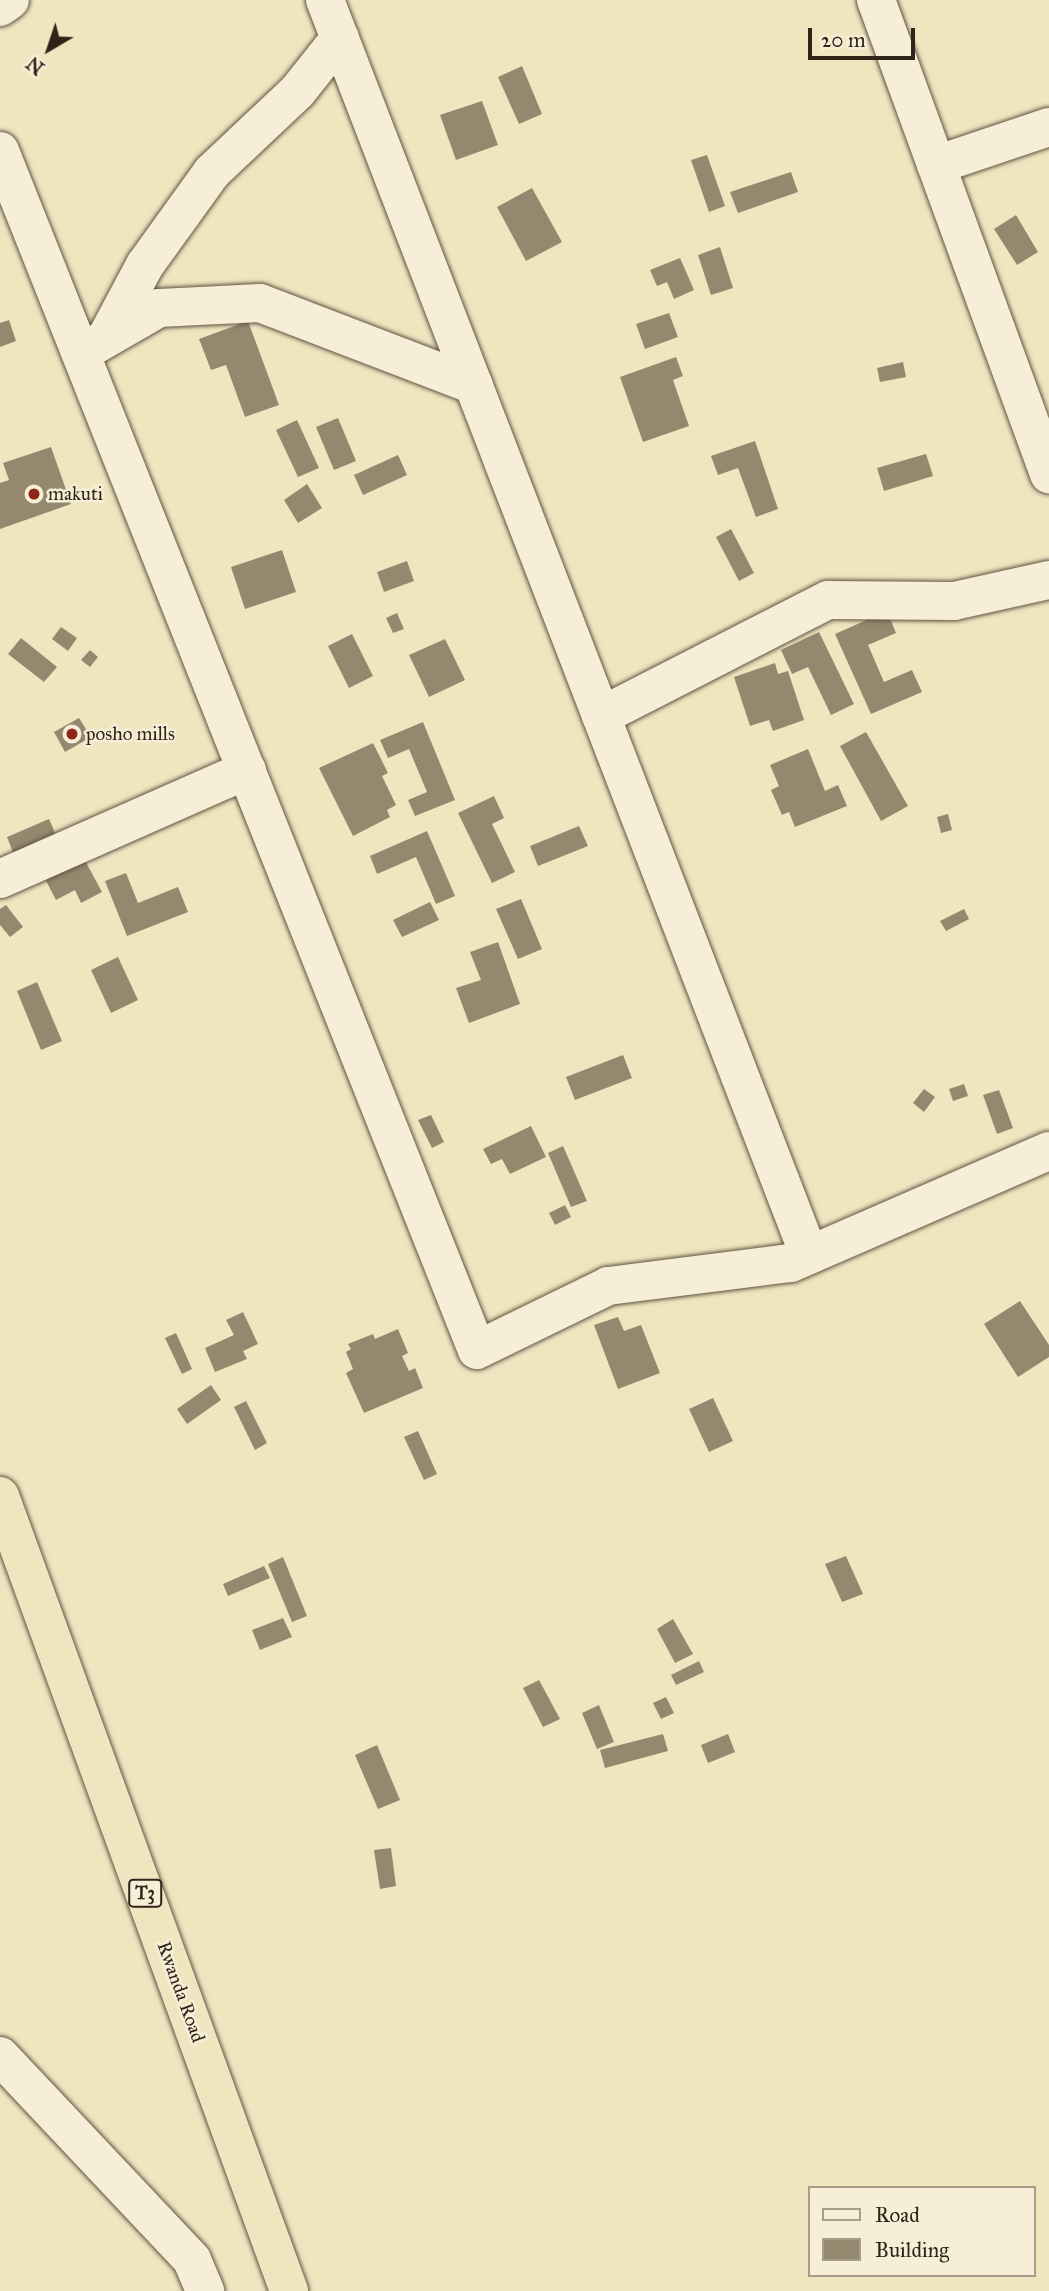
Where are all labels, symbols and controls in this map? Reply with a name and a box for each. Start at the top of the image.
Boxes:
north arrow [14,14,84,84]
scale bar [811,14,918,58]
text: 20 m [821,27,866,53]
text: N [22,52,49,80]
place label: makuti [48,483,103,505]
marker: makuti [26,486,42,502]
place label: posho mills [86,723,175,745]
marker: posho mills [64,726,80,742]
road number: T3 [128,1879,162,1908]
street label: Rwanda Road [152,1938,210,2046]
legend [808,2186,1035,2277]
text: Road [875,2202,920,2228]
text: Building [875,2237,949,2263]

